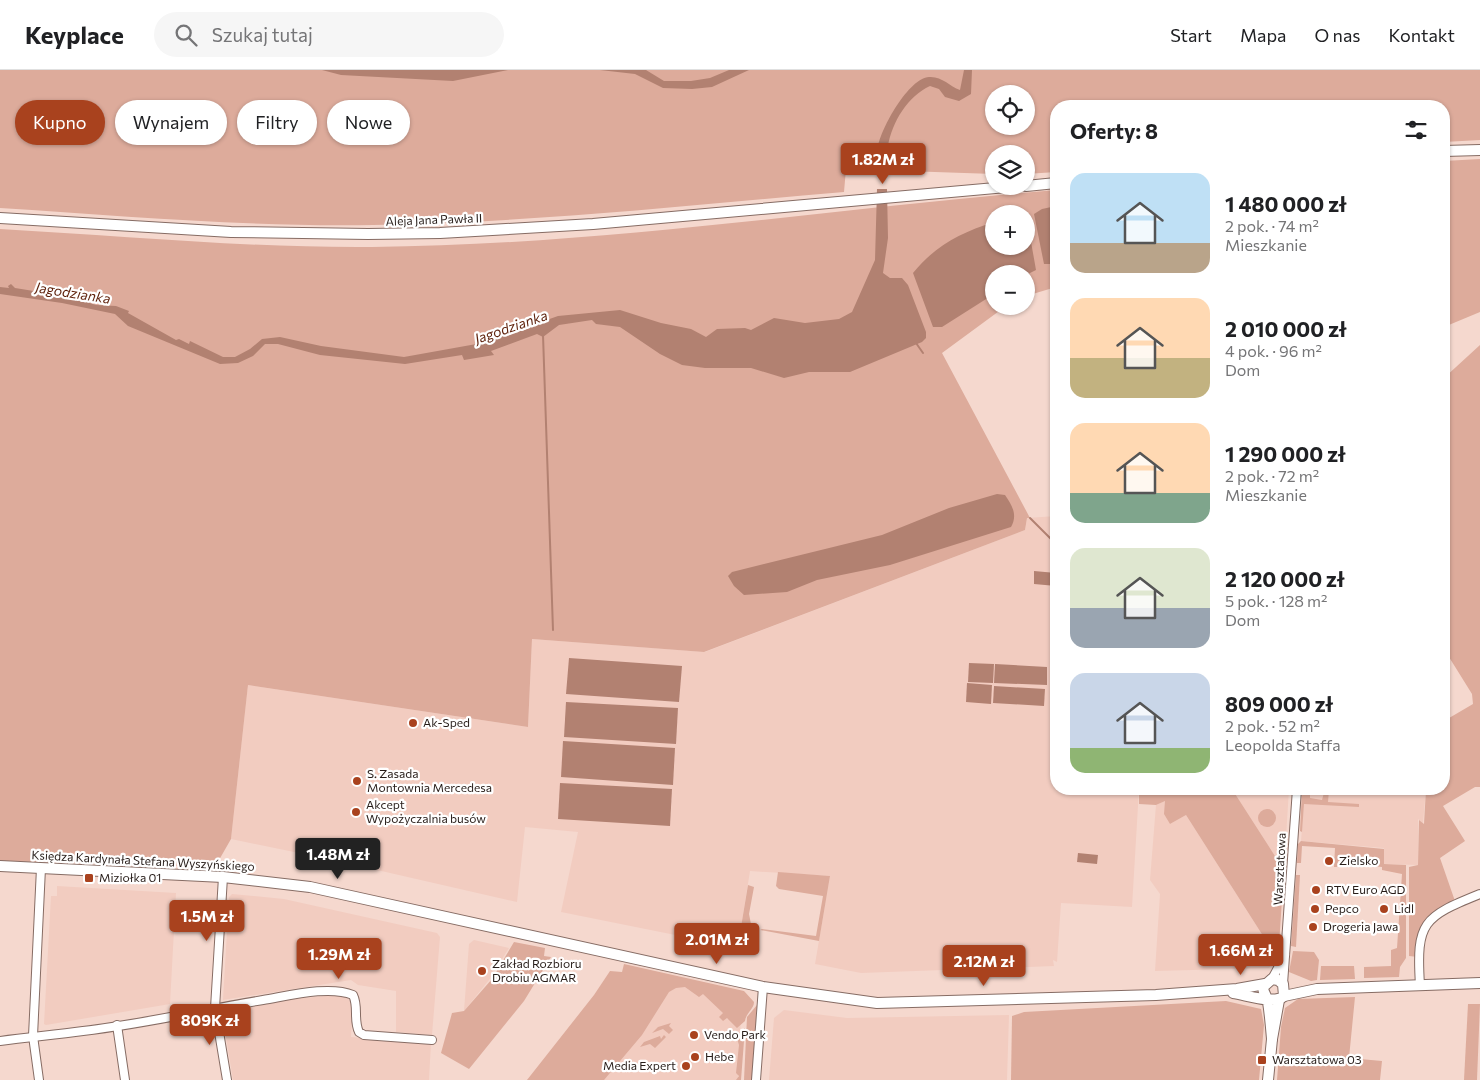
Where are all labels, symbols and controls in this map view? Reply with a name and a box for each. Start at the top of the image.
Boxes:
search box [154,12,504,57]
text: Keyplace [25,20,124,49]
icon: search [172,21,200,49]
text: Szukaj tutaj [212,23,313,46]
text: Start [1170,24,1212,46]
text: Mapa [1240,24,1286,46]
text: O nas [1314,24,1361,46]
text: Kontakt [1389,24,1455,46]
map controls [985,85,1035,315]
button: locate [985,85,1035,135]
chip: Kupno [15,100,105,145]
chip: Wynajem [115,100,227,145]
chip: Filtry [237,100,317,145]
chip: Nowe [327,100,410,145]
icon: filters [1402,116,1430,144]
text: Oferty: 8 [1070,118,1158,143]
pin: 1.82M zł [831,142,935,185]
button: layers [985,145,1035,195]
text: 1.82M zł [852,149,914,168]
text: 1 480 000 zł [1225,191,1347,216]
icon: home [1110,193,1170,253]
button: + [985,205,1035,255]
street label: Aleja Jana Pawła II [385,210,483,229]
text: 2 pok. · 74 m² [1225,216,1319,235]
text: Mieszkanie [1225,235,1307,254]
button: − [985,265,1035,315]
water label: Jagodzianka [32,278,112,307]
water label: Jagodzianka [470,306,550,348]
text: 2 010 000 zł [1225,316,1347,341]
icon: home [1110,318,1170,378]
text: 4 pok. · 96 m² [1225,341,1322,360]
text: Dom [1225,360,1260,379]
text: 1 290 000 zł [1225,441,1345,466]
icon: home [1110,443,1170,503]
text: 2 pok. · 72 m² [1225,466,1319,485]
text: Mieszkanie [1225,485,1307,504]
text: 2 120 000 zł [1225,566,1344,591]
icon: home [1110,568,1170,628]
text: 5 pok. · 128 m² [1225,591,1327,610]
text: Dom [1225,610,1260,629]
text: 809 000 zł [1225,691,1333,716]
icon: home [1110,693,1170,753]
place label: Ak-Sped [423,715,470,729]
text: 2 pok. · 52 m² [1225,716,1320,735]
marker: Ak-Sped [407,717,419,729]
text: Leopolda Staffa [1225,735,1341,754]
place label: S. Zasada Montownia Mercedesa [367,766,492,794]
marker: S. Zasada Montownia Mercedesa [351,775,363,787]
place label: Akcept Wypożyczalnia busów [366,797,486,825]
marker: Akcept Wypożyczalnia busów [350,806,362,818]
street label: Warsztatowa [1270,832,1288,906]
pin: 1.48M zł [286,838,390,880]
text: 1.48M zł [306,844,370,863]
street label: Księdza Kardynała Stefana Wyszyńskiego [31,847,255,873]
place label: Zielsko [1339,853,1378,867]
marker: Zielsko [1323,855,1335,867]
place label: Miziołka 01 [99,870,161,884]
marker: Miziołka 01 [83,872,95,884]
place label: RTV Euro AGD [1326,882,1406,896]
marker: RTV Euro AGD [1310,884,1322,896]
pin: 1.5M zł [161,900,253,942]
place label: Pepco [1325,901,1359,915]
place label: Lidl [1394,901,1414,915]
marker: Pepco [1309,903,1321,915]
marker: Lidl [1378,903,1390,915]
text: 1.5M zł [180,906,234,925]
place label: Drogeria Jawa [1323,919,1398,934]
marker: Drogeria Jawa [1307,921,1319,933]
pin: 2.01M zł [665,922,769,965]
text: 2.01M zł [685,929,749,948]
pin: 1.66M zł [1189,934,1293,976]
pin: 1.29M zł [287,938,391,980]
text: 1.66M zł [1209,940,1273,959]
text: 1.29M zł [308,944,370,963]
pin: 2.12M zł [932,944,1036,987]
text: 2.12M zł [954,951,1014,970]
place label: Zakład Rozbioru Drobiu AGMAR [492,956,582,984]
marker: Zakład Rozbioru Drobiu AGMAR [476,965,488,977]
pin: 809K zł [164,1004,256,1046]
text: 809K zł [181,1010,239,1029]
place label: Vendo Park [704,1027,767,1041]
marker: Vendo Park [688,1029,700,1041]
place label: Hebe [705,1049,734,1063]
marker: Hebe [689,1051,701,1063]
place label: Warsztatowa 03 [1272,1052,1362,1066]
marker: Warsztatowa 03 [1256,1054,1268,1066]
place label: Media Expert [603,1058,676,1072]
marker: Media Expert [680,1060,692,1072]

